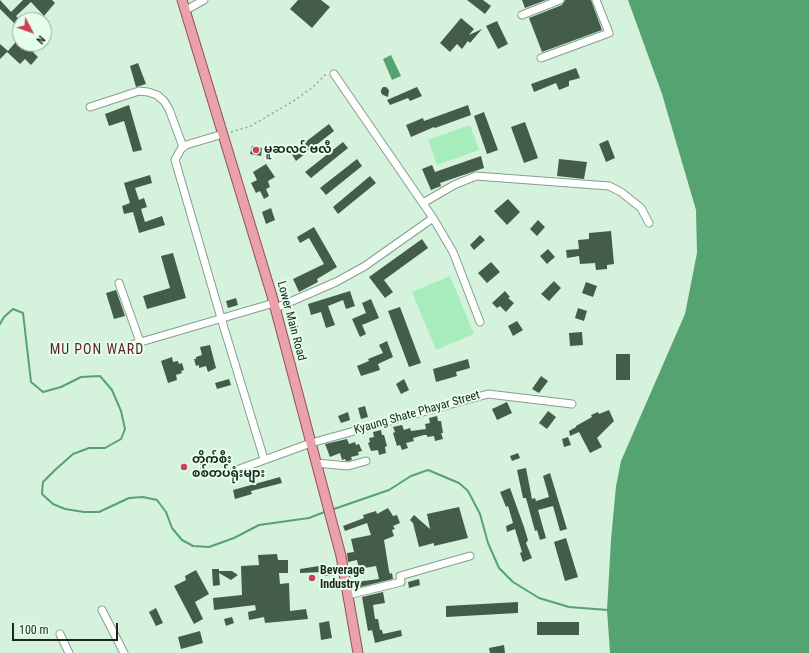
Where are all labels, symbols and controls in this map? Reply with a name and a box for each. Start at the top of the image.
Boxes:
north arrow [12,12,52,52]
text: N [34,33,48,46]
place label: မူဆလင် ဗလီ [264,143,331,157]
marker: မူဆလင် ဗလီ [251,145,261,155]
street label: Lower Main Road [273,280,309,362]
district label: MU PON WARD [50,342,144,358]
street label: Kyaung Shate Phayar Street [352,388,482,438]
place label: တိုက်စီး စစ်တပ်ရုံးများ [192,453,265,481]
marker: တိုက်စီး စစ်တပ်ရုံးများ [179,462,189,472]
place label: Beverage Industry [320,564,365,592]
marker: Beverage Industry [307,573,317,583]
scale bar [14,615,120,641]
text: 100 m [19,623,49,637]

